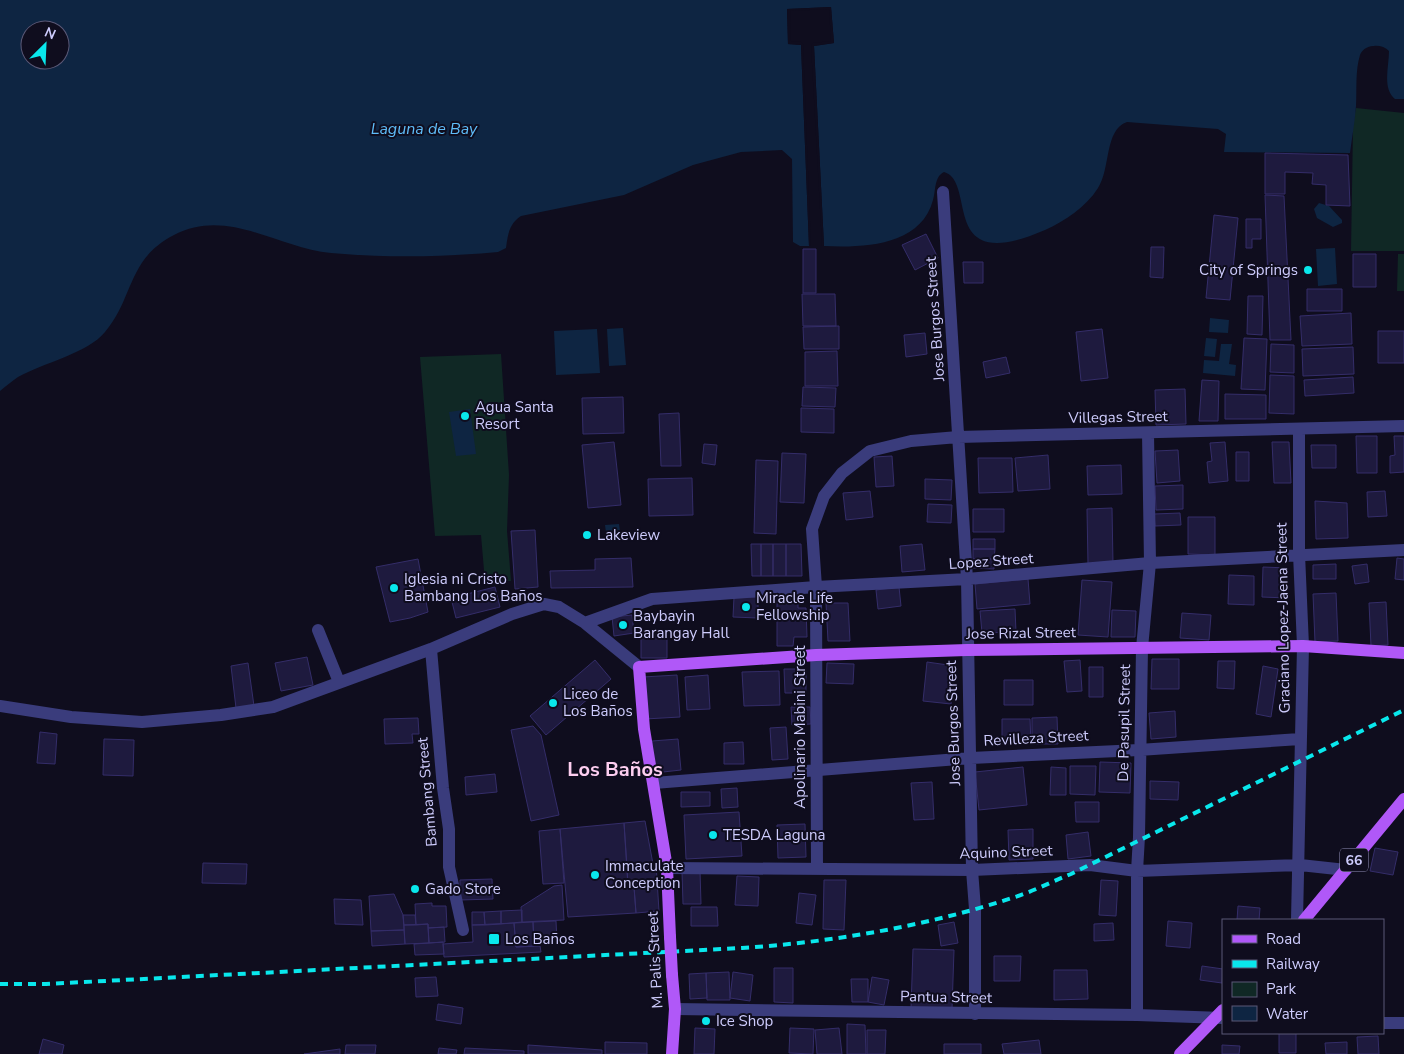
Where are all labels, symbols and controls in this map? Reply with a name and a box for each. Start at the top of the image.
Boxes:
north arrow [20,20,70,70]
text: N [41,23,59,44]
water label: Laguna de Bay [371,118,478,140]
street label: Jose Burgos Street [921,255,949,383]
place label: City of Springs [1199,260,1298,280]
marker: City of Springs [1302,264,1314,276]
place label: Agua Santa Resort [475,397,554,434]
street label: Villegas Street [1067,406,1169,428]
marker: Agua Santa Resort [459,410,471,422]
street label: Graciano Lopez-Jaena Street [1271,522,1295,714]
place label: Lakeview [597,525,660,545]
marker: Lakeview [581,529,593,541]
street label: Lopez Street [948,548,1035,574]
place label: Iglesia ni Cristo Bambang Los Baños [404,569,542,606]
marker: Iglesia ni Cristo Bambang Los Baños [388,582,400,594]
place label: Miracle Life Fellowship [756,588,833,625]
marker: Miracle Life Fellowship [740,601,752,613]
place label: Baybayin Barangay Hall [633,606,730,643]
marker: Baybayin Barangay Hall [617,619,629,631]
street label: Jose Rizal Street [965,622,1077,644]
street label: Apolinario Mabini Street [790,645,810,809]
street label: Jose Burgos Street [941,659,965,787]
street label: De Pasupil Street [1113,664,1135,782]
place label: Liceo de Los Baños [563,684,633,721]
marker: Liceo de Los Baños [547,697,559,709]
street label: Revilleza Street [983,725,1090,751]
street label: Bambang Street [412,736,442,848]
district label: Los Baños [567,756,663,783]
place label: TESDA Laguna [723,825,825,845]
marker: TESDA Laguna [707,829,719,841]
street label: Aquino Street [959,840,1054,864]
road number: 66 [1340,848,1368,872]
place label: Immaculate Conception [605,856,683,893]
marker: Immaculate Conception [589,869,601,881]
place label: Gado Store [425,879,501,899]
marker: Gado Store [409,883,421,895]
street label: M. Palis Street [642,910,668,1009]
legend [1222,919,1384,1034]
place label: Los Baños [505,929,575,949]
text: Road [1266,929,1301,949]
marker: Los Baños [487,932,501,946]
text: Railway [1266,954,1320,974]
text: Park [1266,979,1296,999]
street label: Pantua Street [900,986,993,1008]
text: Water [1266,1004,1309,1024]
place label: Ice Shop [716,1011,774,1031]
marker: Ice Shop [700,1015,712,1027]

